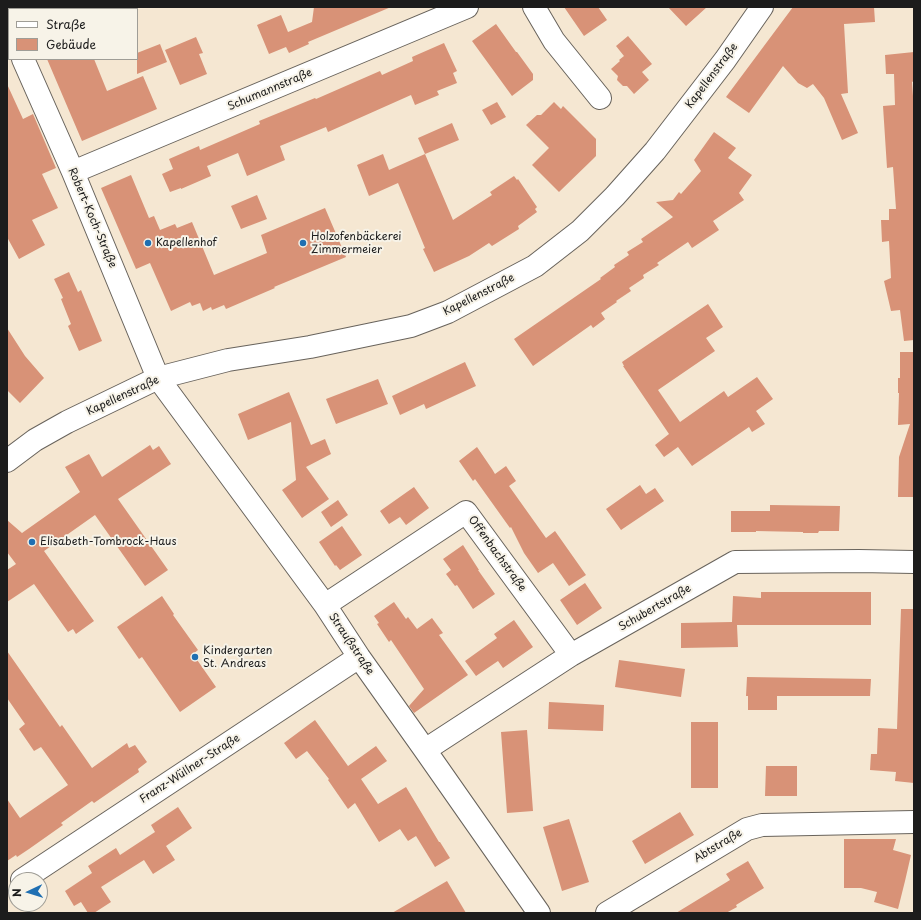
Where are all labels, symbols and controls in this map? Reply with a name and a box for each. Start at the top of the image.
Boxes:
legend [8,8,138,60]
text: Straße [46,15,86,33]
text: Gebäude [46,35,96,53]
street label: Kapellenstraße [683,41,741,111]
street label: Schumannstraße [226,66,314,114]
street label: Robert-Koch-Straße [65,166,119,270]
place label: Holzofenbäckerei Zimmermeier [311,230,402,256]
place label: Kapellenhof [156,236,217,250]
marker: Kapellenhof [143,238,153,248]
marker: Holzofenbäckerei Zimmermeier [298,238,308,248]
street label: Kapellenstraße [441,271,517,319]
street label: Kapellenstraße [85,373,161,419]
street label: Offenbachstraße [465,514,529,594]
place label: Elisabeth-Tombrock-Haus [40,535,177,549]
marker: Elisabeth-Tombrock-Haus [27,537,37,547]
street label: Schubertstraße [616,582,694,634]
street label: Straußstraße [325,611,377,677]
place label: Kindergarten St. Andreas [203,644,272,670]
marker: Kindergarten St. Andreas [190,652,200,662]
street label: Franz-Wüllner-Straße [137,732,243,806]
street label: Abtstraße [691,826,745,866]
north arrow [8,872,48,912]
text: N [8,888,25,898]

